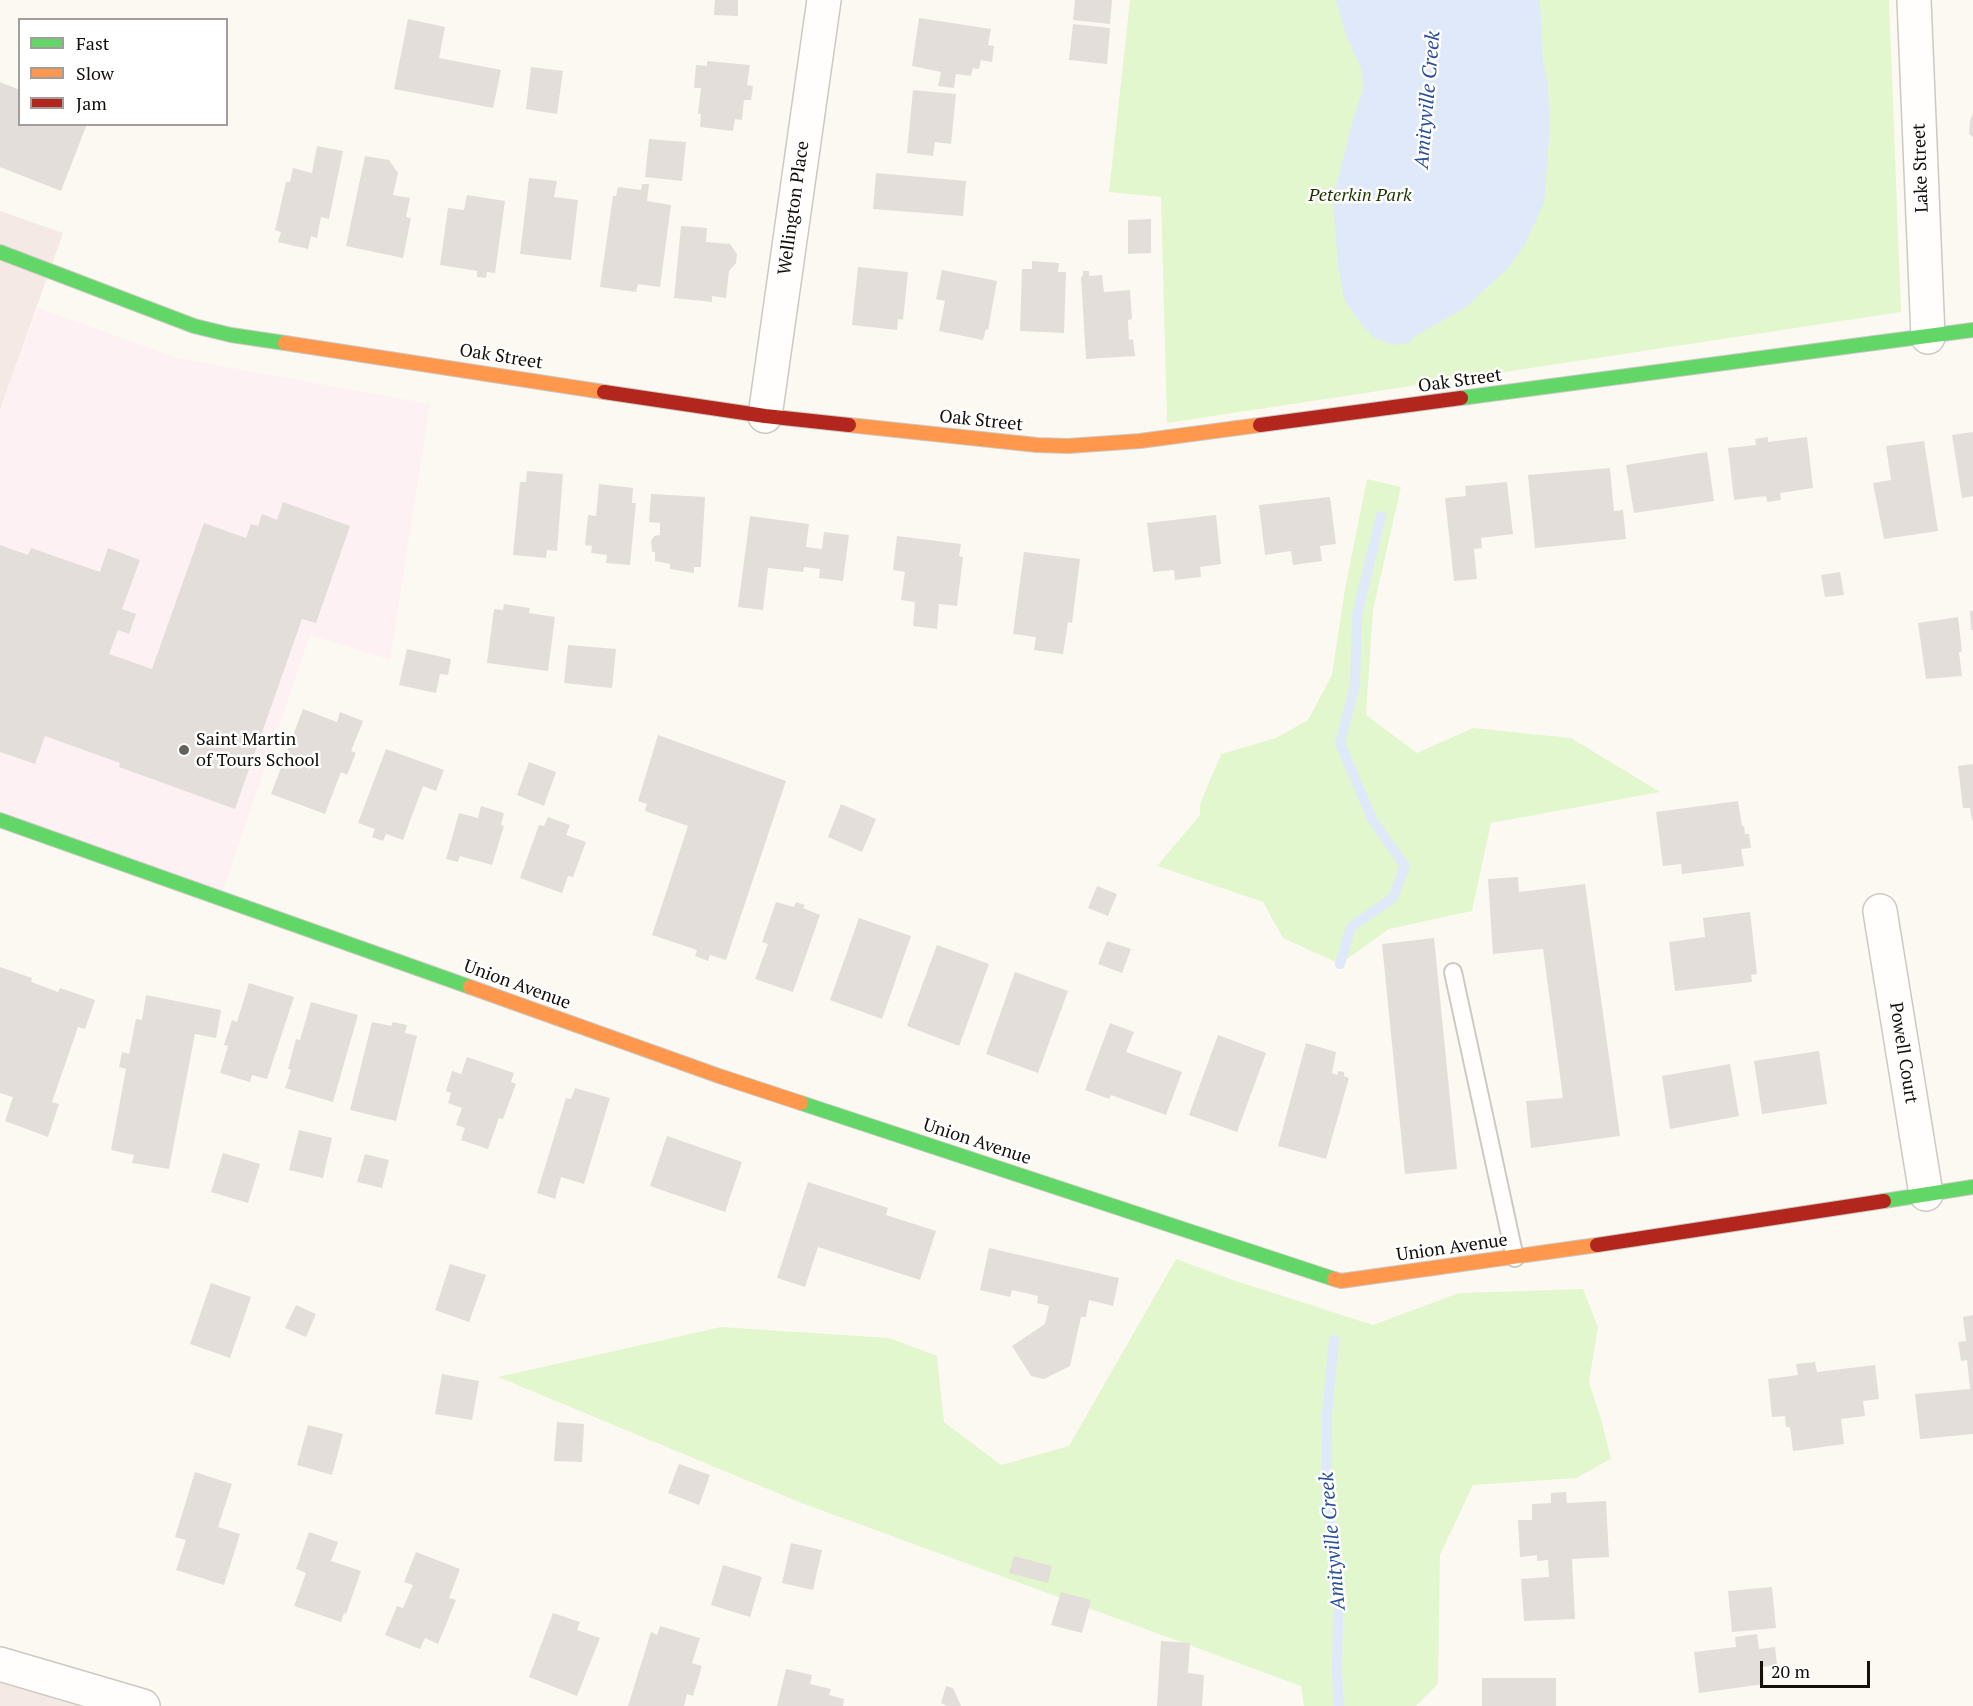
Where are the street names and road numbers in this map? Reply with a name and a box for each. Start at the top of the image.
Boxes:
street label: Lake Street [1909,123,1933,213]
street label: Wellington Place [774,140,814,276]
street label: Oak Street [458,340,544,374]
street label: Oak Street [1417,364,1503,398]
street label: Oak Street [938,406,1024,436]
street label: Union Avenue [461,956,573,1014]
street label: Powell Court [1884,1001,1922,1105]
street label: Union Avenue [920,1114,1034,1170]
street label: Union Avenue [1395,1230,1509,1266]

